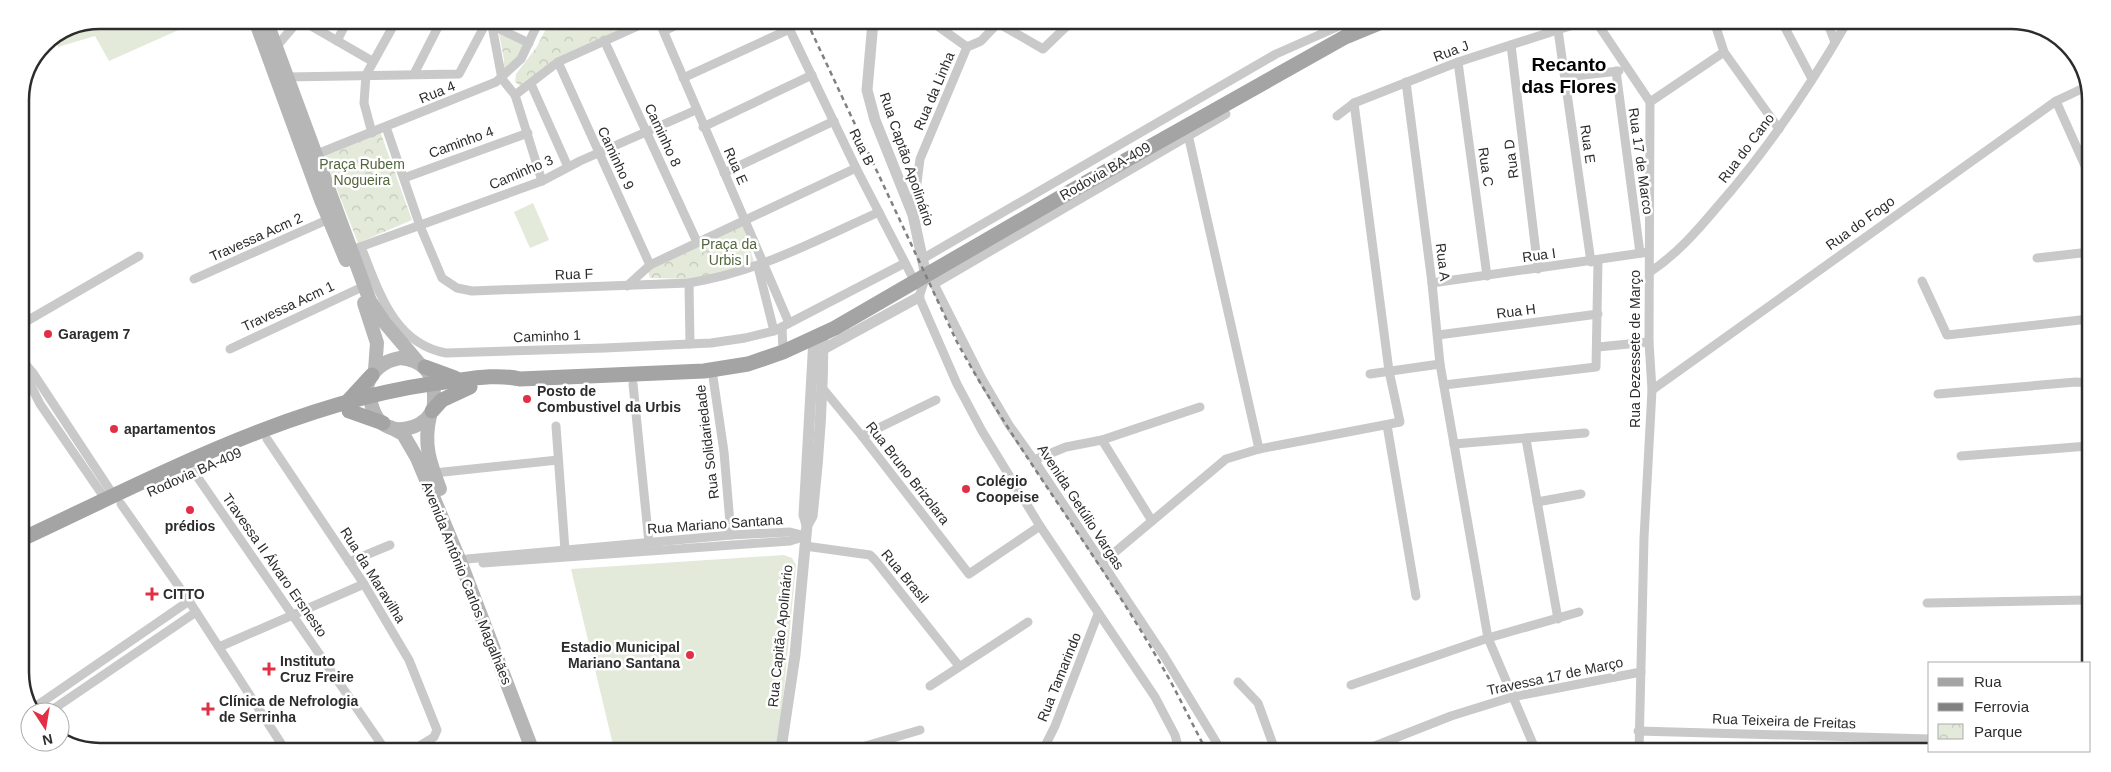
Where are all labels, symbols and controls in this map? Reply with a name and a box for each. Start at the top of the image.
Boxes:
street label: Rua J [1431,37,1471,65]
street label: Rua da Linha [910,49,958,132]
district label: Recanto das Flores [1521,54,1617,97]
street label: Rua 4 [417,78,458,106]
street label: Rua Captão Apolinário [877,90,937,228]
street label: Caminho 8 [641,101,685,169]
street label: Rua 17 de Marco [1626,107,1656,215]
street label: Rua do Cano [1715,110,1777,186]
street label: Caminho 4 [426,123,496,161]
street label: Caminho 9 [594,124,638,192]
street label: Rua E [1577,124,1599,164]
street label: Rua B [846,126,878,168]
street label: Rodovia BA-409 [1057,138,1153,203]
street label: Rua D [1501,138,1521,180]
street label: Rua E [721,145,751,187]
street label: Rua C [1475,146,1497,188]
street label: Caminho 3 [487,151,555,193]
park label: Praça Rubem Nogueira [319,156,405,188]
street label: Rua do Fogo [1823,193,1898,253]
street label: Travessa Acm 2 [207,209,305,265]
park label: Praça da Urbis I [701,236,757,268]
street label: Rua A [1433,242,1453,283]
street label: Rua I [1521,245,1557,265]
street label: Rua F [555,265,593,283]
street label: Rua Dezessete de Março [1627,270,1643,428]
street label: Travessa Acm 1 [239,278,337,334]
street label: Rua H [1495,301,1537,321]
place label: Garagem 7 [58,326,131,342]
street label: Caminho 1 [513,327,581,345]
marker: Garagem 7 [42,328,54,340]
place label: Posto de Combustivel da Urbis [537,383,681,415]
street label: Rua Solidariedade [692,384,722,500]
marker: Posto de Combustivel da Urbis [521,393,533,405]
street label: Rua Bruno Brizolara [863,418,953,528]
place label: apartamentos [124,421,216,437]
marker: apartamentos [108,423,120,435]
street label: Avenida Getúlio Vargas [1035,442,1127,572]
street label: Rodovia BA-409 [144,444,244,500]
place label: Colégio Coopeise [976,473,1039,505]
street label: Avenida Antônio Carlos Magalhães [419,479,515,687]
marker: Colégio Coopeise [960,483,972,495]
street label: Travessa II Álvaro Ersnesto [219,490,331,640]
marker: prédios [184,504,196,516]
street label: Rua Mariano Santana [647,511,784,537]
place label: prédios [165,518,215,534]
street label: Rua da Maravilha [337,524,409,626]
street label: Rua Brasil [878,546,932,606]
street label: Rua Capitão Apolinário [765,564,795,708]
place label: CITTO [163,586,205,602]
marker: CITTO [145,587,159,601]
street label: Rua Tamarindo [1034,630,1084,724]
place label: Estadio Municipal Mariano Santana [561,639,680,671]
marker: Estadio Municipal Mariano Santana [684,649,696,661]
place label: Instituto Cruz Freire [280,653,354,685]
street label: Travessa 17 de Março [1485,654,1625,698]
marker: Instituto Cruz Freire [262,662,276,676]
legend [1928,662,2091,752]
text: Rua [1974,673,2002,690]
place label: Clínica de Nefrologia de Serrinha [219,693,358,725]
text: Ferrovia [1974,698,2030,715]
north arrow [20,702,70,752]
marker: Clínica de Nefrologia de Serrinha [201,702,215,716]
street label: Rua Teixeira de Freitas [1712,710,1856,732]
text: Parque [1974,723,2022,740]
text: N [41,731,54,749]

